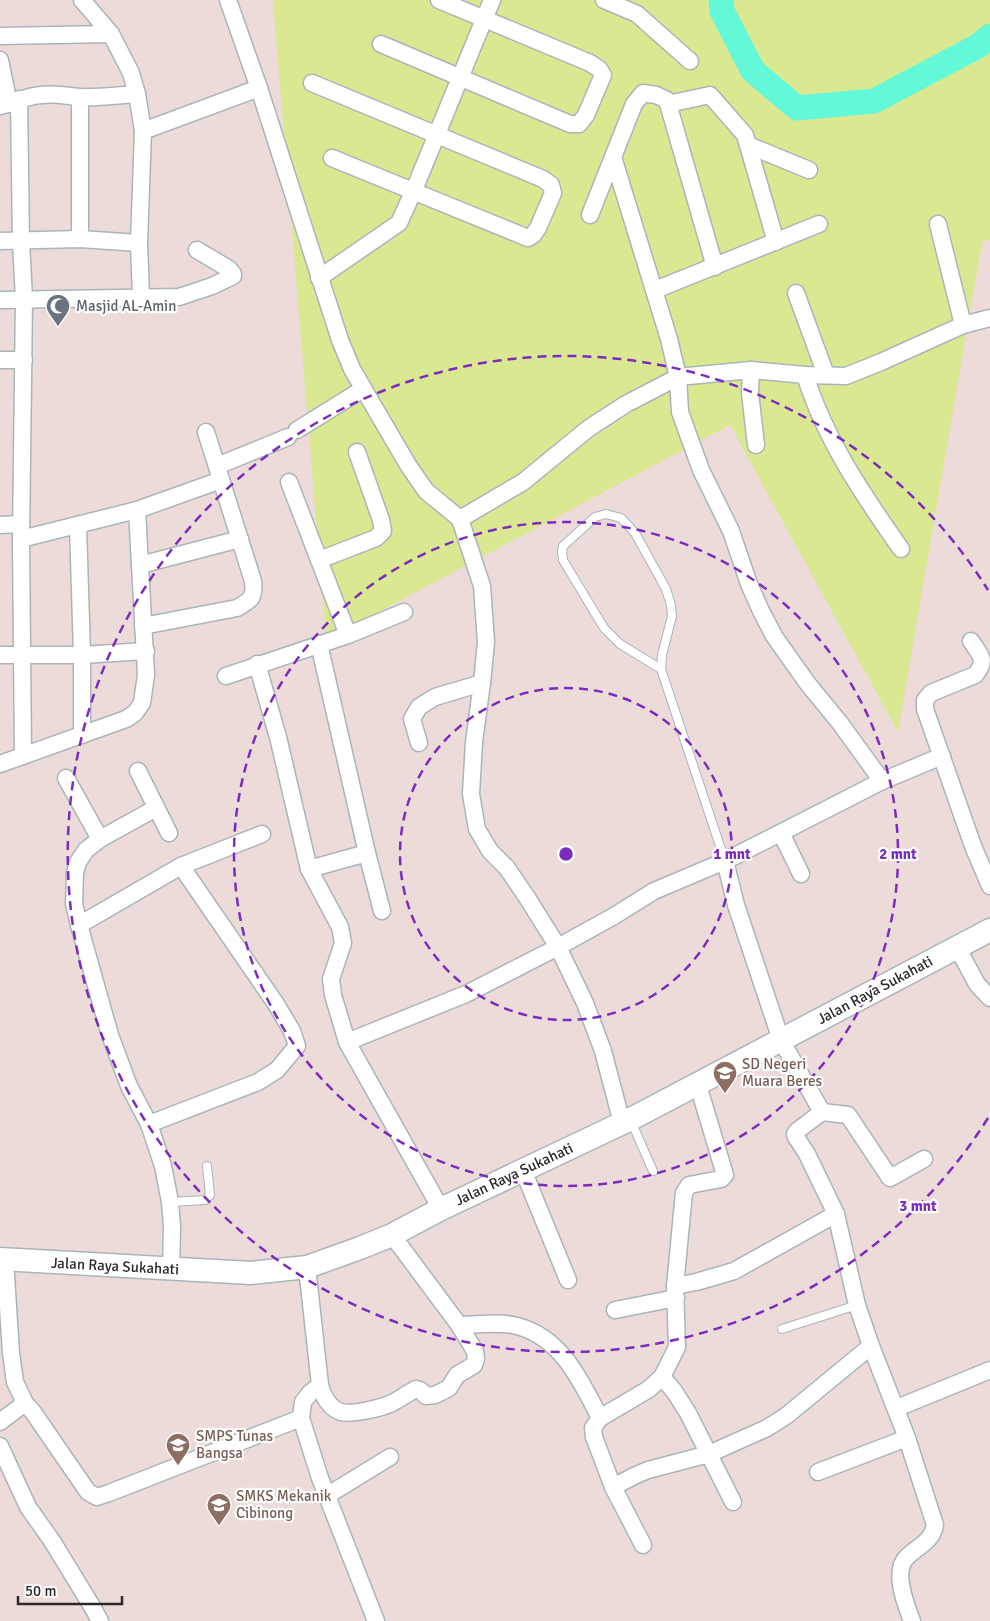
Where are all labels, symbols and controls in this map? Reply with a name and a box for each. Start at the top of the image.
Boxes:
mosque icon: Masjid AL-Amin [45,293,71,327]
place label: Masjid AL-Amin [76,297,176,315]
centre of rings [557,845,575,863]
text: 1 mnt [713,845,751,863]
text: 2 mnt [879,845,917,863]
street label: Jalan Raya Sukahati [814,952,936,1028]
place label: SD Negeri Muara Beres [742,1055,823,1090]
school or university icon: SD Negeri Muara Beres [712,1060,738,1094]
street label: Jalan Raya Sukahati [452,1139,576,1209]
text: 3 mnt [899,1197,937,1215]
street label: Jalan Raya Sukahati [51,1254,179,1278]
place label: SMPS Tunas Bangsa [196,1427,274,1462]
school or university icon: SMPS Tunas Bangsa [165,1432,191,1466]
place label: SMKS Mekanik Cibinong [236,1487,332,1522]
school or university icon: SMKS Mekanik Cibinong [206,1492,232,1526]
scale bar [18,1574,121,1606]
text: 50 m [25,1582,56,1600]

